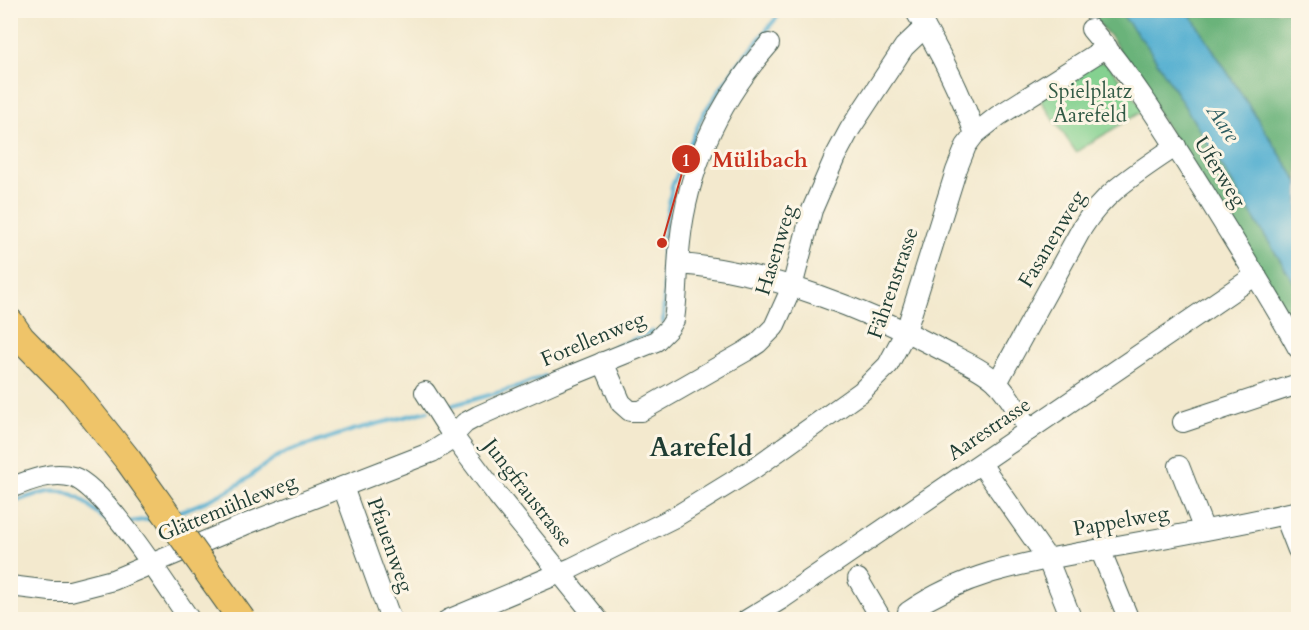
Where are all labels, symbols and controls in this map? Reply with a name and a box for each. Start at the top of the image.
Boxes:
park label: Spielplatz Aarefeld [1048,77,1133,130]
water label: Aare [1199,97,1247,149]
street label: Uferweg [1187,131,1253,213]
callout: Mülibach [671,139,820,179]
text: Mülibach [712,145,808,175]
text: 1 [681,148,691,173]
street label: Fasanenweg [1012,185,1093,293]
street label: Hasenweg [748,201,804,299]
street label: Fährenstrasse [860,224,926,342]
street label: Forellenweg [536,304,650,374]
street label: Aarestrasse [941,390,1037,468]
district label: Aarefeld [649,429,753,466]
street label: Jungfraustrasse [474,430,580,554]
street label: Glättemühleweg [153,467,301,549]
street label: Pfauenweg [359,494,421,597]
street label: Pappelweg [1071,498,1171,544]

